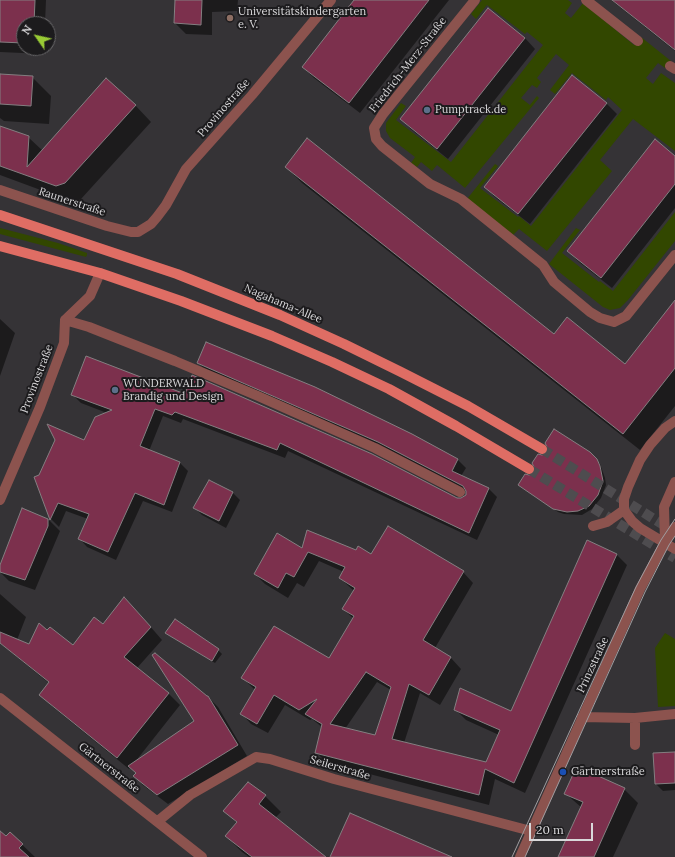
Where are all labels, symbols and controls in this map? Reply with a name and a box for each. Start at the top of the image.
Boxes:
place label: Universitätskindergarten e. V. [238,5,366,31]
marker: Universitätskindergarten e. V. [225,13,235,23]
street label: Friedrich-Merz-Straße [367,15,449,115]
north arrow [16,16,56,56]
text: N [19,22,35,37]
street label: Provinostraße [195,76,253,140]
place label: Pumptrack.de [435,103,506,117]
marker: Pumptrack.de [422,105,432,115]
street label: Raunerstraße [37,185,107,219]
street label: Nagahama-Allee [242,282,324,326]
street label: Provinostraße [18,343,56,415]
place label: WUNDERWALD Brandig und Design [123,377,223,403]
marker: WUNDERWALD Brandig und Design [110,385,120,395]
street label: Prinzstraße [574,635,612,695]
street label: Gärtnerstraße [76,740,142,796]
street label: Seilerstraße [308,753,372,783]
place label: Gärtnerstraße [571,765,645,779]
marker: Gärtnerstraße [558,767,568,777]
scale bar [531,815,595,841]
text: 20 m [536,822,564,837]

